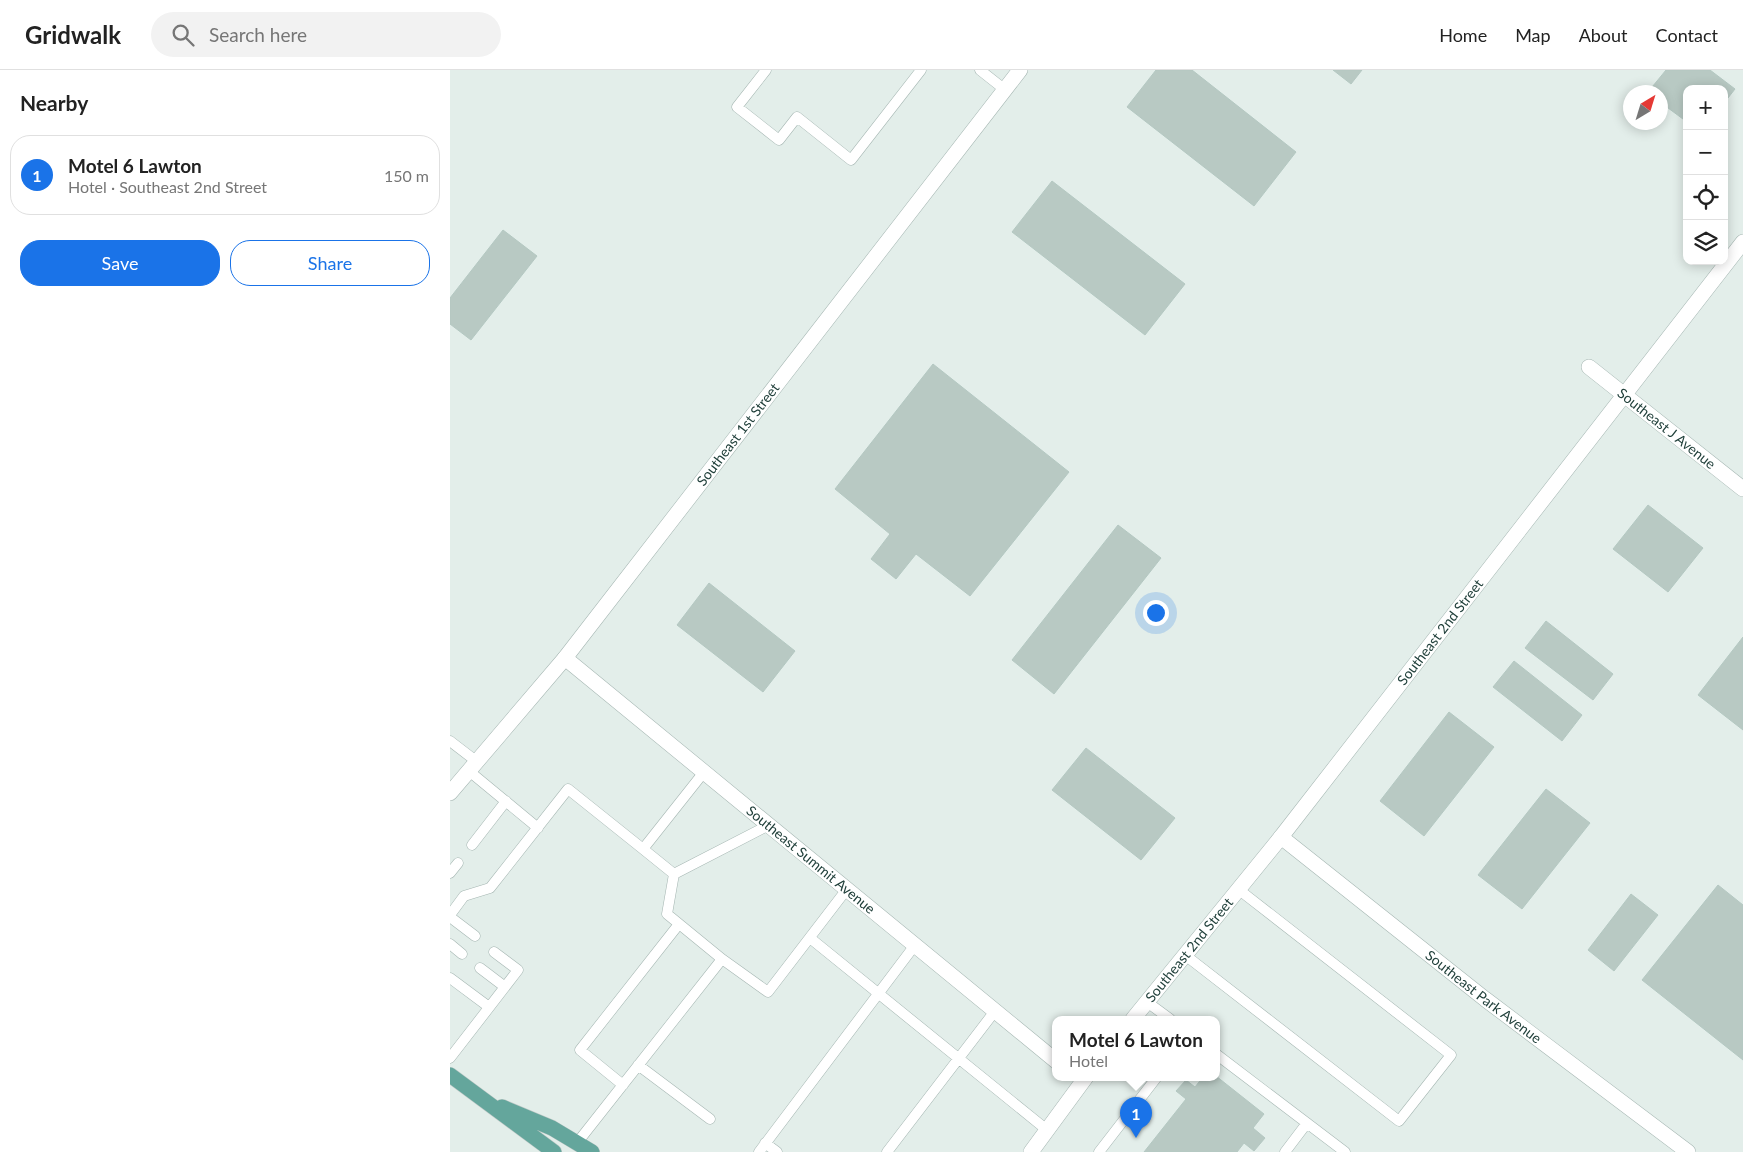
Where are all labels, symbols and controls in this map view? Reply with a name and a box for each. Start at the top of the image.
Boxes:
search box [151,12,501,57]
text: Gridwalk [25,20,121,49]
icon: search [169,21,197,49]
text: Search here [209,23,307,46]
text: Home [1439,24,1487,46]
text: Map [1515,24,1551,46]
text: About [1579,24,1628,46]
text: Contact [1656,24,1718,46]
north arrow [1623,85,1668,130]
map controls [1683,85,1728,265]
button: + [1683,85,1728,130]
text: Nearby [20,90,88,115]
button: − [1683,130,1728,175]
text: Motel 6 Lawton [68,154,202,177]
text: 1 [32,166,42,185]
text: 150 m [384,166,429,185]
button: locate [1683,175,1728,220]
text: Hotel · Southeast 2nd Street [68,177,267,196]
button: layers [1683,220,1728,265]
button: Save [20,240,220,286]
button: Share [230,240,430,286]
street label: Southeast 1st Street [693,380,783,489]
street label: Southeast J Avenue [1614,384,1719,472]
street label: Southeast 2nd Street [1393,575,1486,688]
your location [1143,600,1169,626]
street label: Southeast Summit Avenue [743,802,879,917]
street label: Southeast 2nd Street [1141,894,1236,1005]
street label: Southeast Park Avenue [1422,946,1545,1047]
popup [1052,1016,1220,1081]
text: Motel 6 Lawton [1069,1028,1203,1051]
text: Hotel [1069,1051,1108,1070]
pin: 1 [1120,1097,1152,1138]

